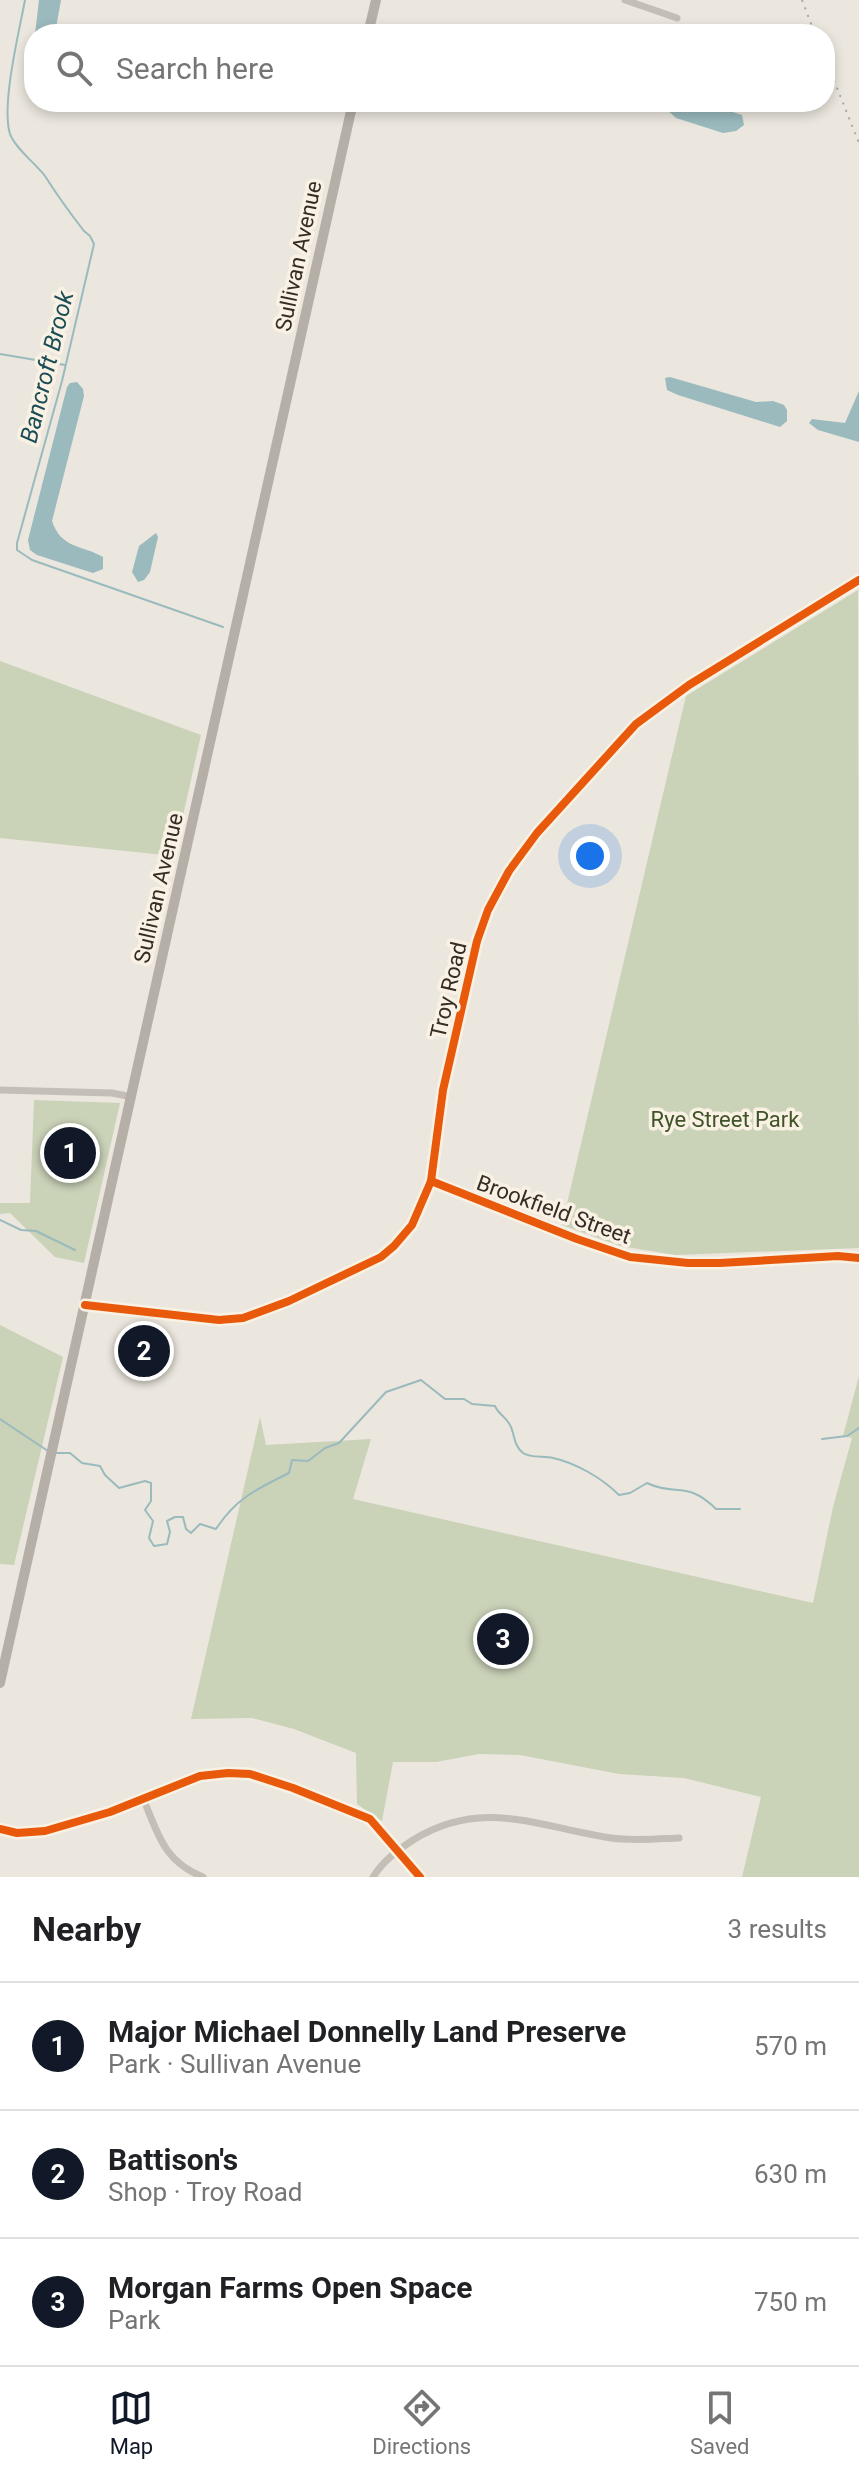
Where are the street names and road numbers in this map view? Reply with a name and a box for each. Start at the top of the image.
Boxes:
street label: Sullivan Avenue [270,179,327,334]
street label: Sullivan Avenue [129,811,188,966]
street label: Troy Road [425,939,472,1041]
street label: Brookfield Street [473,1170,634,1249]

